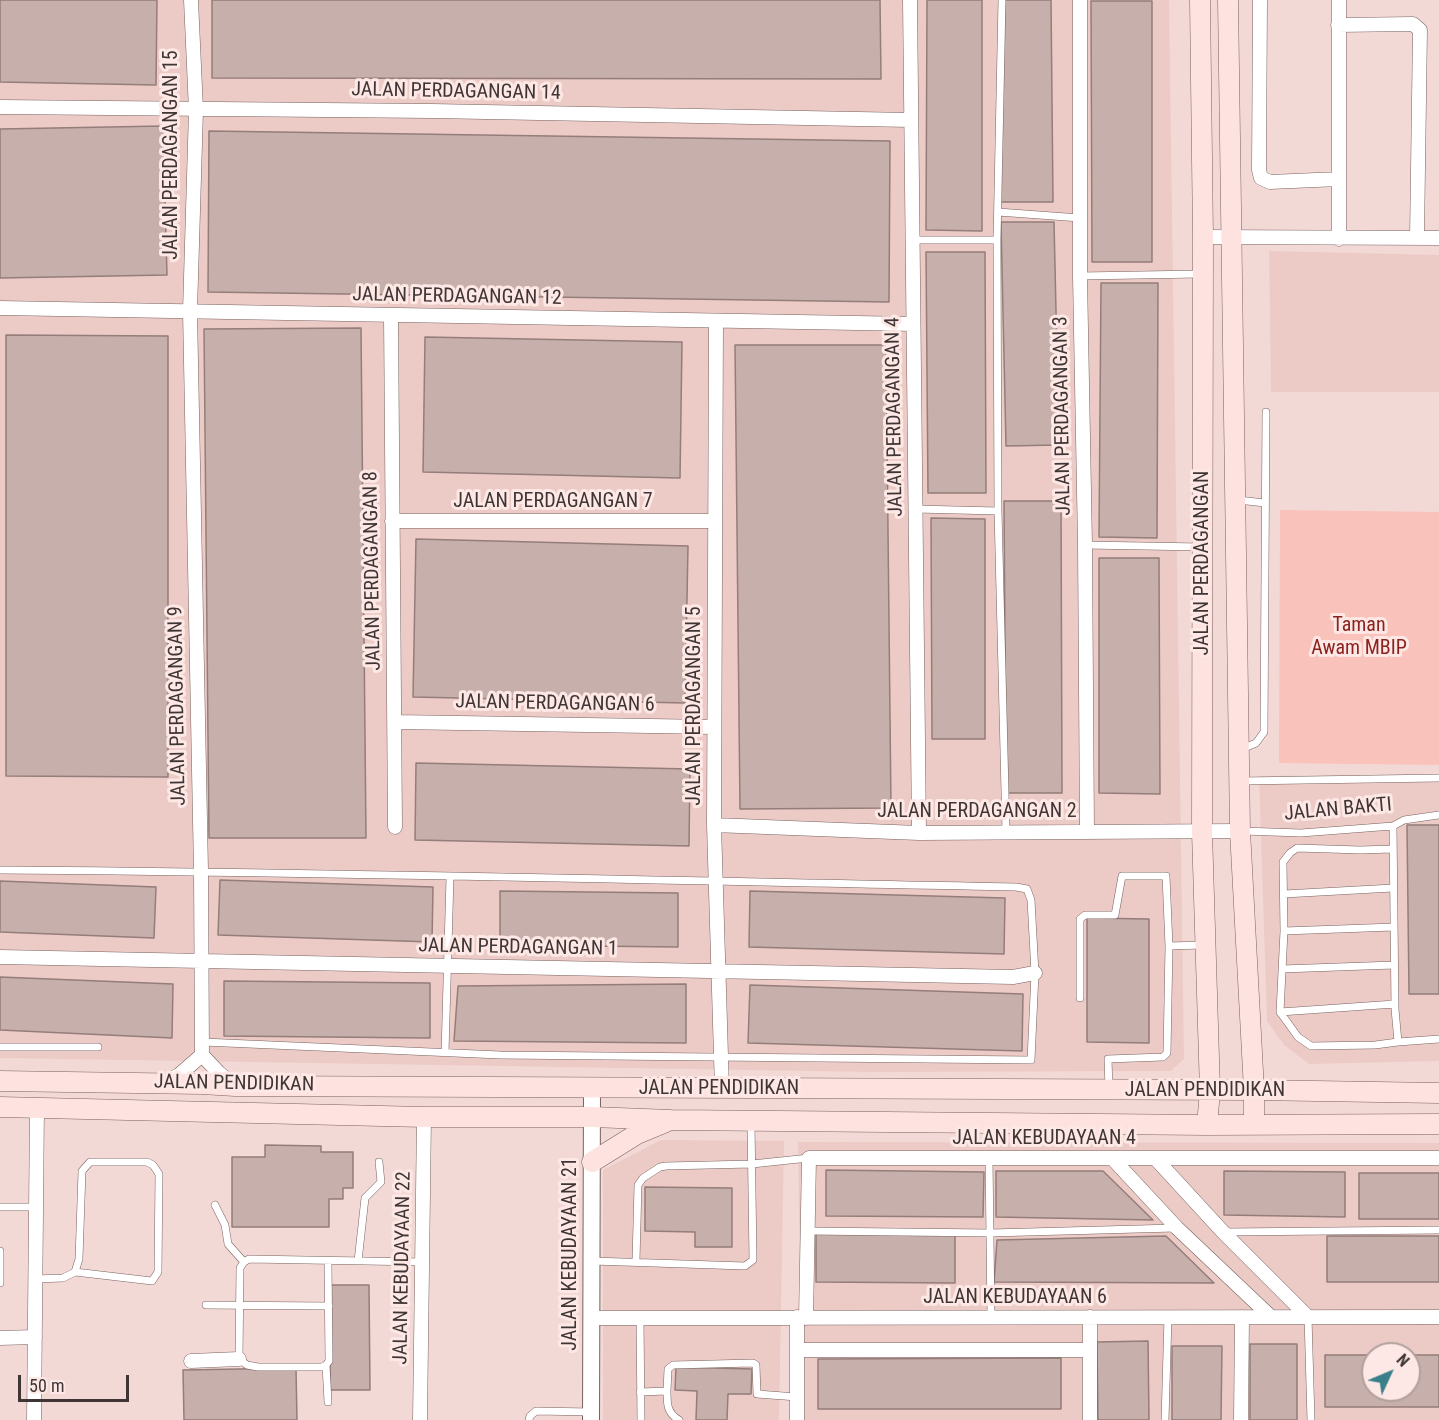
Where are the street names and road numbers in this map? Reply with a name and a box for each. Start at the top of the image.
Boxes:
street label: JALAN PERDAGANGAN 15 [160,50,184,260]
street label: JALAN PERDAGANGAN 14 [351,78,561,106]
street label: JALAN PERDAGANGAN 12 [352,283,562,311]
street label: JALAN PERDAGANGAN 3 [1049,316,1077,516]
street label: JALAN PERDAGANGAN 4 [881,317,909,517]
street label: JALAN PERDAGANGAN 8 [359,471,387,671]
street label: JALAN PERDAGANGAN [1191,471,1215,655]
street label: JALAN PERDAGANGAN 7 [453,490,653,514]
street label: JALAN PERDAGANGAN 9 [164,606,192,806]
street label: JALAN PERDAGANGAN 5 [683,606,707,806]
street label: JALAN PERDAGANGAN 6 [455,690,655,718]
street label: JALAN BAKTI [1283,793,1393,827]
street label: JALAN PERDAGANGAN 2 [877,800,1077,824]
street label: JALAN PERDAGANGAN 1 [418,934,618,962]
street label: JALAN PENDIDIKAN [154,1071,314,1097]
street label: JALAN PENDIDIKAN [639,1077,799,1101]
street label: JALAN PENDIDIKAN [1125,1079,1285,1103]
street label: JALAN KEBUDAYAAN 4 [952,1127,1136,1151]
street label: JALAN KEBUDAYAAN 21 [559,1157,583,1351]
street label: JALAN KEBUDAYAAN 22 [389,1171,417,1365]
street label: JALAN KEBUDAYAAN 6 [923,1286,1107,1310]

